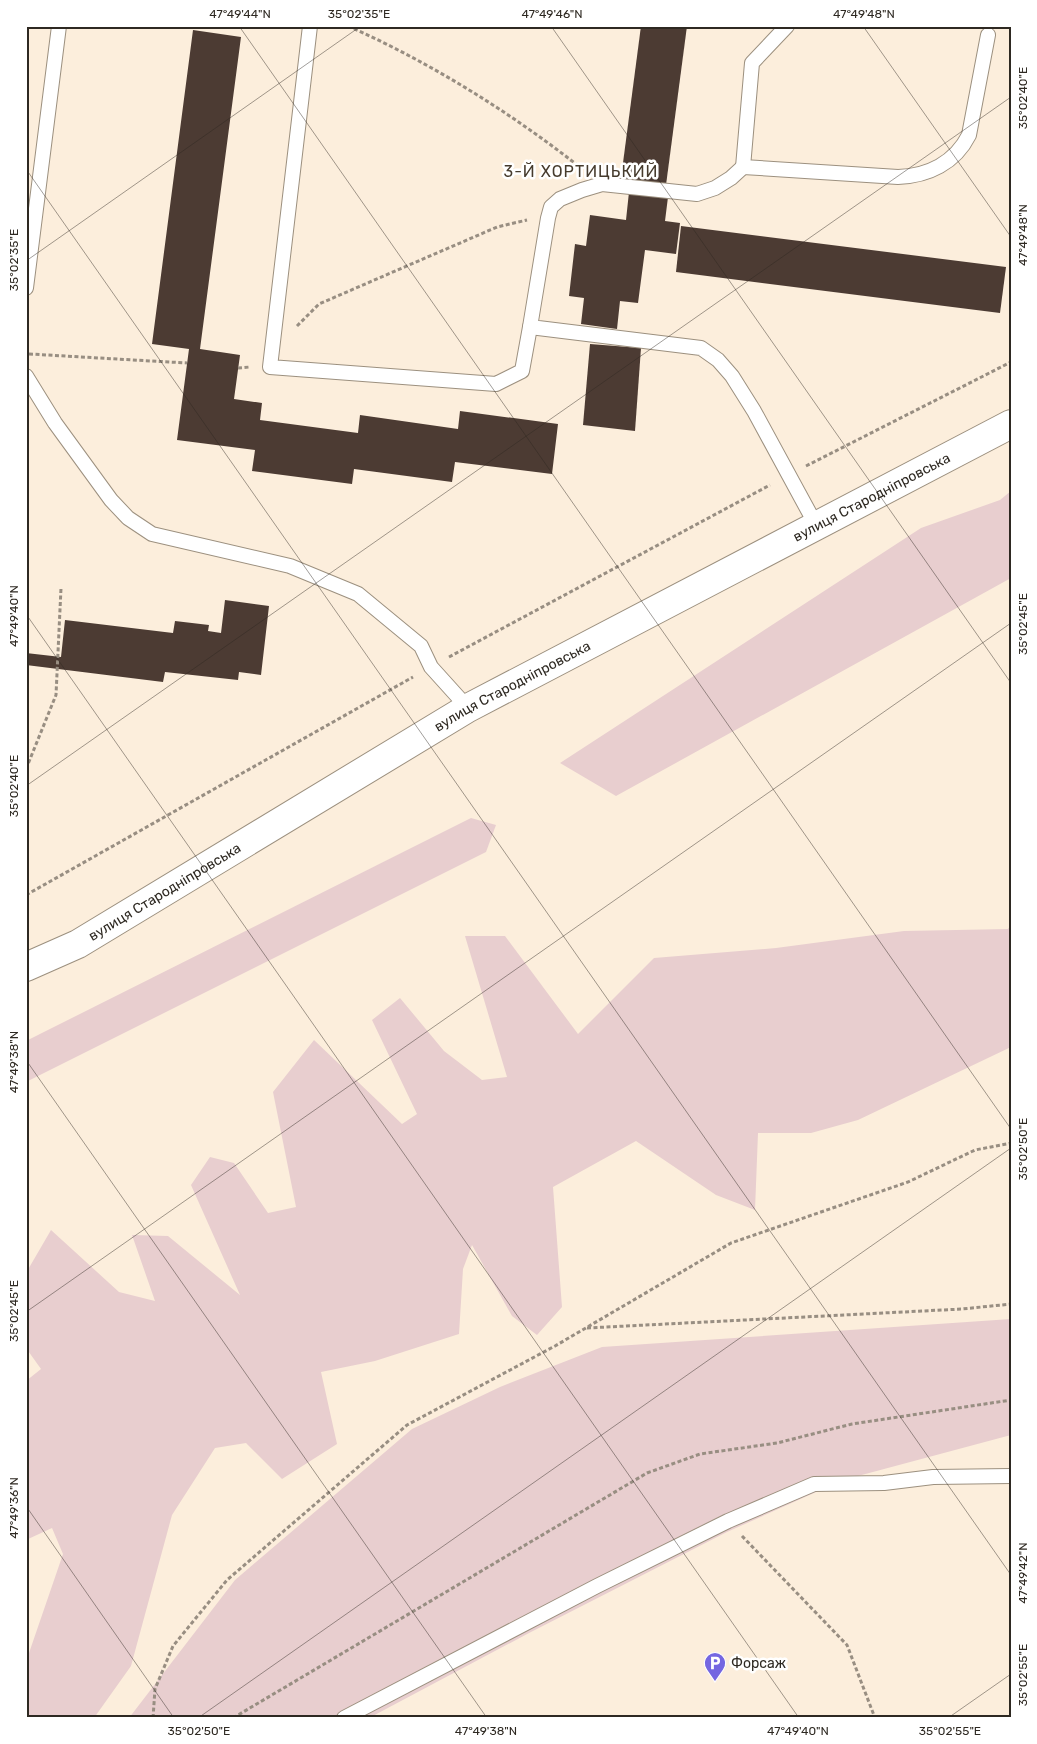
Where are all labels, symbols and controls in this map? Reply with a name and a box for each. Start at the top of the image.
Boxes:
text: 47°49'44"N [209,7,271,21]
text: 35°02'35"E [328,7,390,21]
text: 47°49'46"N [521,7,583,21]
text: 47°49'48"N [833,7,895,21]
text: 35°02'40"E [1016,67,1030,129]
district label: 3-Й ХОРТИЦЬКИЙ [504,162,658,181]
text: 47°49'48"N [1016,204,1030,266]
text: 35°02'35"E [7,229,21,291]
street label: вулиця Стародніпровська [790,449,953,546]
text: 47°49'40"N [7,585,21,647]
text: 35°02'45"E [1016,593,1030,655]
street label: вулиця Стародніпровська [431,638,593,735]
text: 35°02'40"E [7,755,21,817]
street label: вулиця Стародніпровська [86,839,244,945]
text: 47°49'38"N [7,1031,21,1093]
text: 35°02'50"E [1016,1118,1030,1180]
text: 35°02'45"E [7,1280,21,1342]
text: 47°49'36"N [7,1477,21,1539]
text: 47°49'42"N [1016,1542,1030,1604]
text: 35°02'55"E [1016,1644,1030,1706]
parking icon: Форсаж [703,1651,727,1682]
place label: Форсаж [731,1655,786,1672]
text: 35°02'50"E [168,1724,230,1738]
text: 47°49'38"N [455,1724,517,1738]
text: 47°49'40"N [767,1724,829,1738]
text: 35°02'55"E [919,1724,981,1738]

